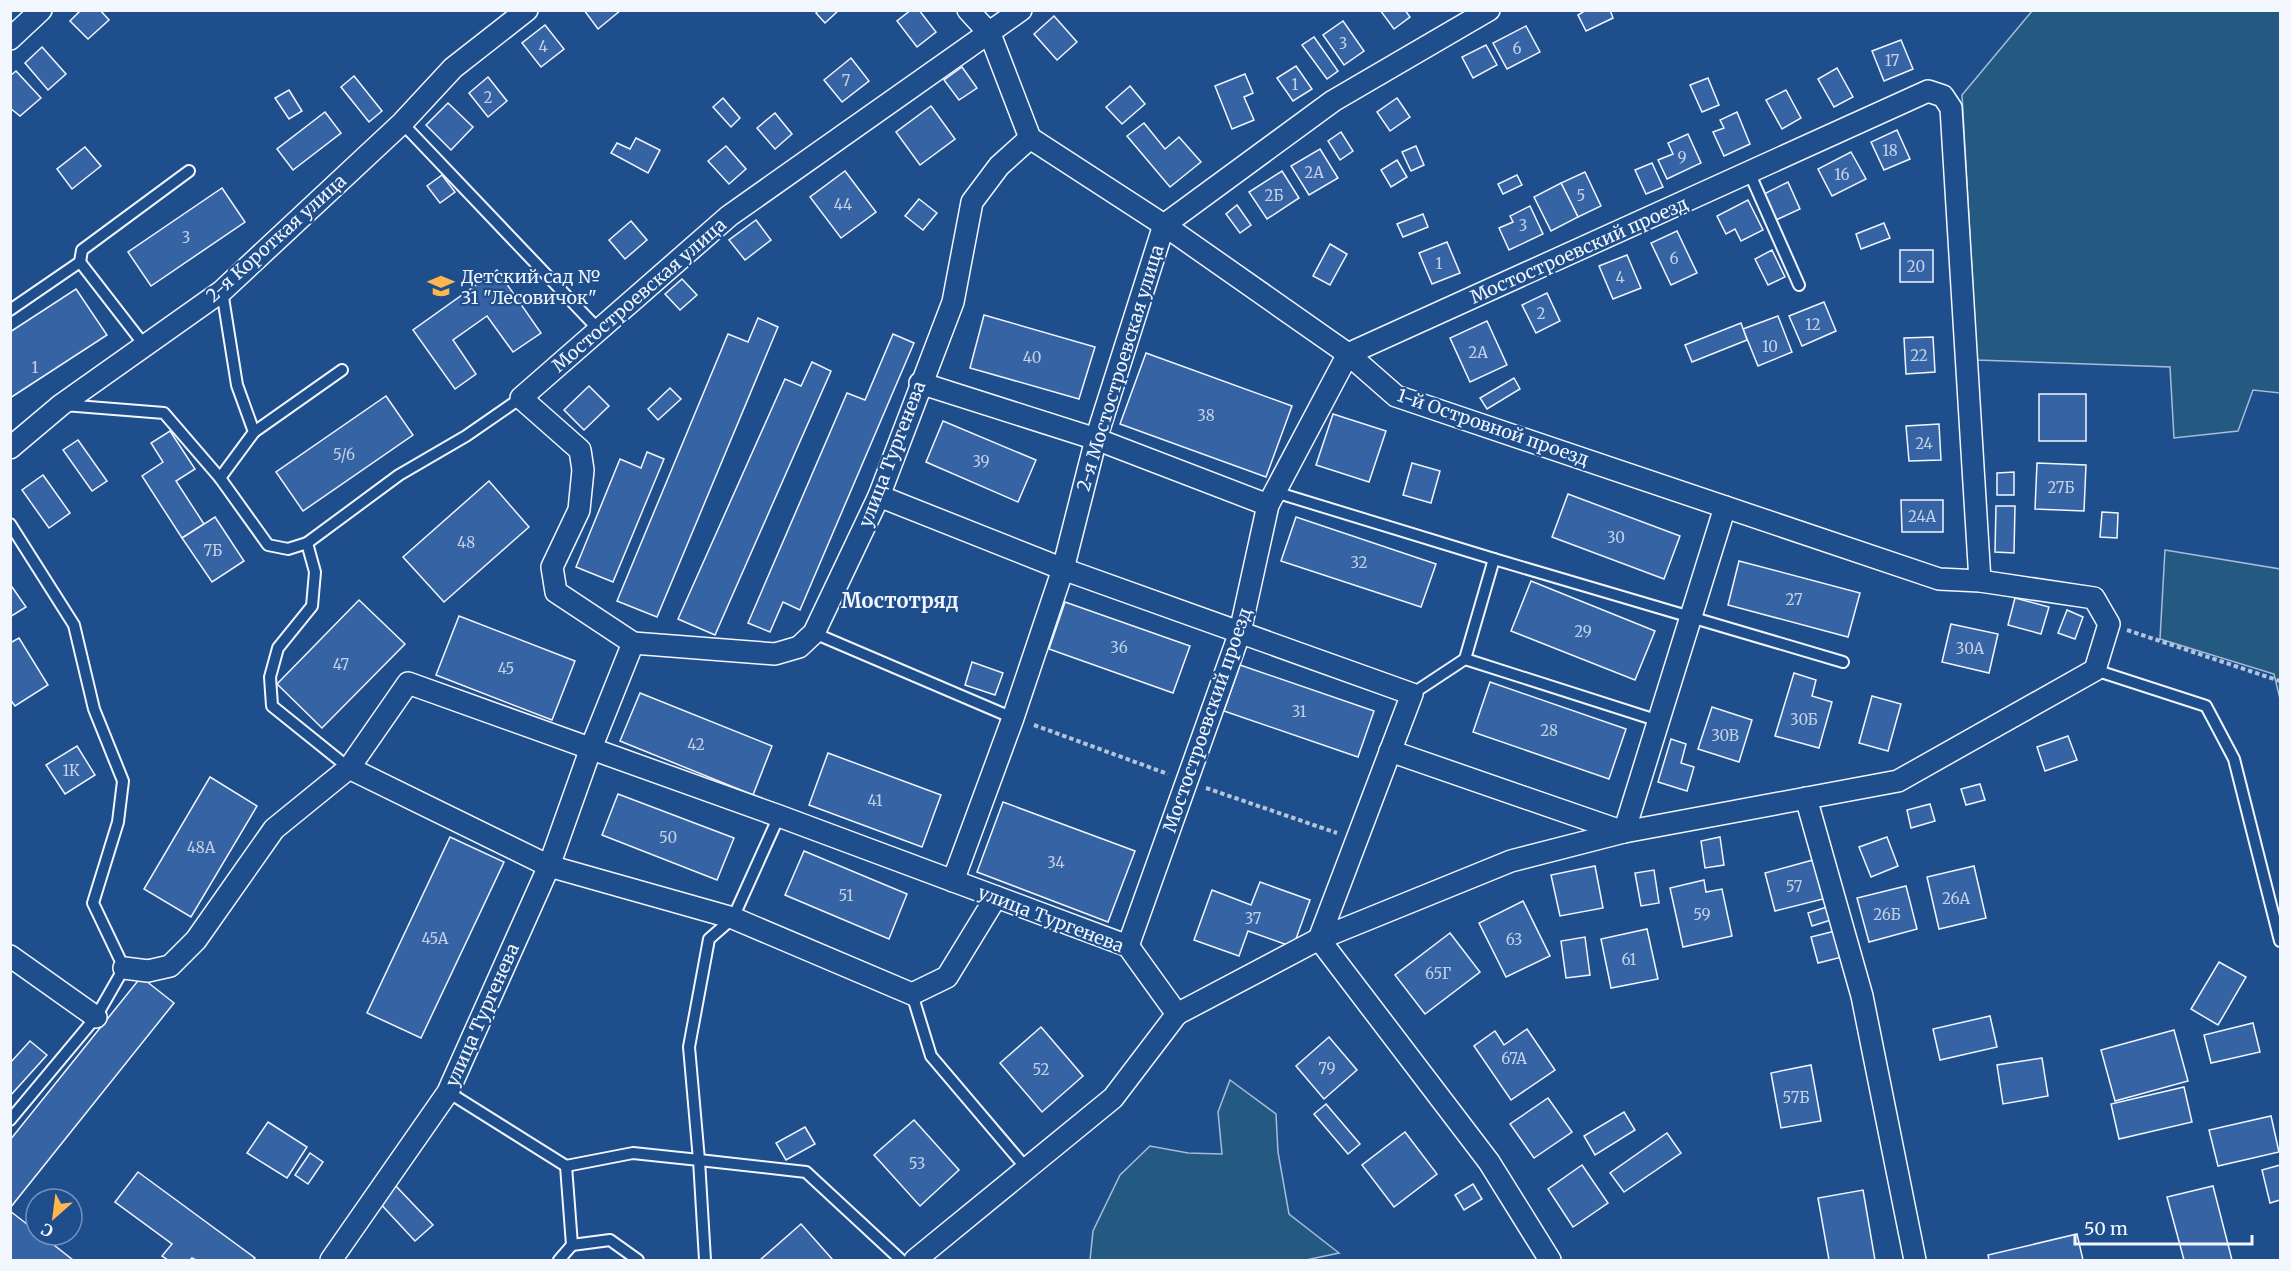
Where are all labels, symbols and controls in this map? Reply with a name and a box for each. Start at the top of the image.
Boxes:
house number: 3 [1339,34,1347,53]
house number: 4 [538,37,548,56]
house number: 6 [1512,39,1522,58]
house number: 17 [1885,51,1900,70]
house number: 7 [842,71,851,90]
house number: 1 [1292,75,1299,94]
house number: 2 [484,88,493,107]
house number: 18 [1882,141,1898,160]
house number: 9 [1677,148,1687,167]
house number: 2А [1304,163,1324,182]
house number: 16 [1834,165,1850,184]
street label: 2-я Короткая улица [201,169,351,307]
house number: 2Б [1265,186,1283,205]
house number: 5 [1577,186,1585,205]
street label: Мостостроевский проезд [1466,191,1692,309]
house number: 44 [834,195,852,214]
street label: Мостостроевская улица [547,213,731,377]
house number: 3 [1519,216,1527,235]
house number: 3 [182,228,190,247]
street label: 2-я Мостостроевская улица [1071,242,1169,494]
house number: 6 [1669,249,1679,268]
house number: 1 [1436,254,1443,273]
house number: 20 [1907,257,1925,276]
place label: Детский сад № 31 "Лесовичок" [461,265,602,309]
house number: 4 [1615,268,1625,287]
school or university icon: Детский сад № 31 "Лесовичок" [426,271,456,301]
house number: 2 [1537,304,1546,323]
house number: 12 [1805,315,1821,334]
house number: 10 [1762,337,1778,356]
house number: 2А [1468,343,1488,362]
house number: 22 [1910,346,1928,365]
house number: 40 [1023,348,1041,367]
house number: 1 [32,358,39,377]
street label: улица Тургенева [854,377,931,530]
street label: 1-й Островной проезд [1394,383,1592,471]
house number: 38 [1197,406,1215,425]
house number: 24 [1915,434,1933,453]
house number: 5/6 [333,445,355,464]
house number: 39 [972,452,990,471]
house number: 27Б [2047,478,2075,497]
house number: 24А [1908,507,1936,526]
house number: 30 [1607,528,1625,547]
house number: 48 [457,533,475,552]
house number: 7Б [204,541,222,560]
house number: 32 [1350,553,1368,572]
district label: Мостотряд [841,588,959,613]
house number: 27 [1786,590,1803,609]
street label: Мостостроевский проезд [1158,605,1256,835]
house number: 29 [1574,622,1592,641]
house number: 36 [1110,638,1128,657]
house number: 30А [1956,639,1985,658]
house number: 47 [333,655,350,674]
house number: 45 [498,659,514,678]
house number: 31 [1292,702,1307,721]
house number: 30Б [1790,710,1818,729]
house number: 28 [1540,721,1558,740]
house number: 30В [1711,726,1739,745]
house number: 42 [687,735,705,754]
house number: 1К [62,761,80,780]
house number: 41 [868,791,883,810]
house number: 50 [659,828,677,847]
house number: 48А [187,838,216,857]
house number: 34 [1047,853,1065,872]
house number: 57 [1786,877,1803,896]
street label: улица Тургенева [975,881,1128,958]
house number: 51 [839,886,854,905]
house number: 26А [1942,889,1970,908]
house number: 59 [1693,905,1711,924]
house number: 26Б [1873,905,1901,924]
house number: 37 [1245,909,1262,928]
house number: 45А [422,929,449,948]
house number: 63 [1506,930,1522,949]
street label: улица Тургенева [440,939,524,1090]
house number: 61 [1622,950,1637,969]
house number: 65Г [1425,964,1451,983]
house number: 67А [1501,1049,1527,1068]
house number: 79 [1318,1059,1336,1078]
house number: 52 [1032,1060,1050,1079]
house number: 57Б [1783,1088,1809,1107]
house number: 53 [909,1154,925,1173]
north arrow [24,1187,84,1247]
scale bar [2075,1208,2252,1246]
text: 50 m [2084,1217,2128,1240]
text: С [38,1219,56,1242]

